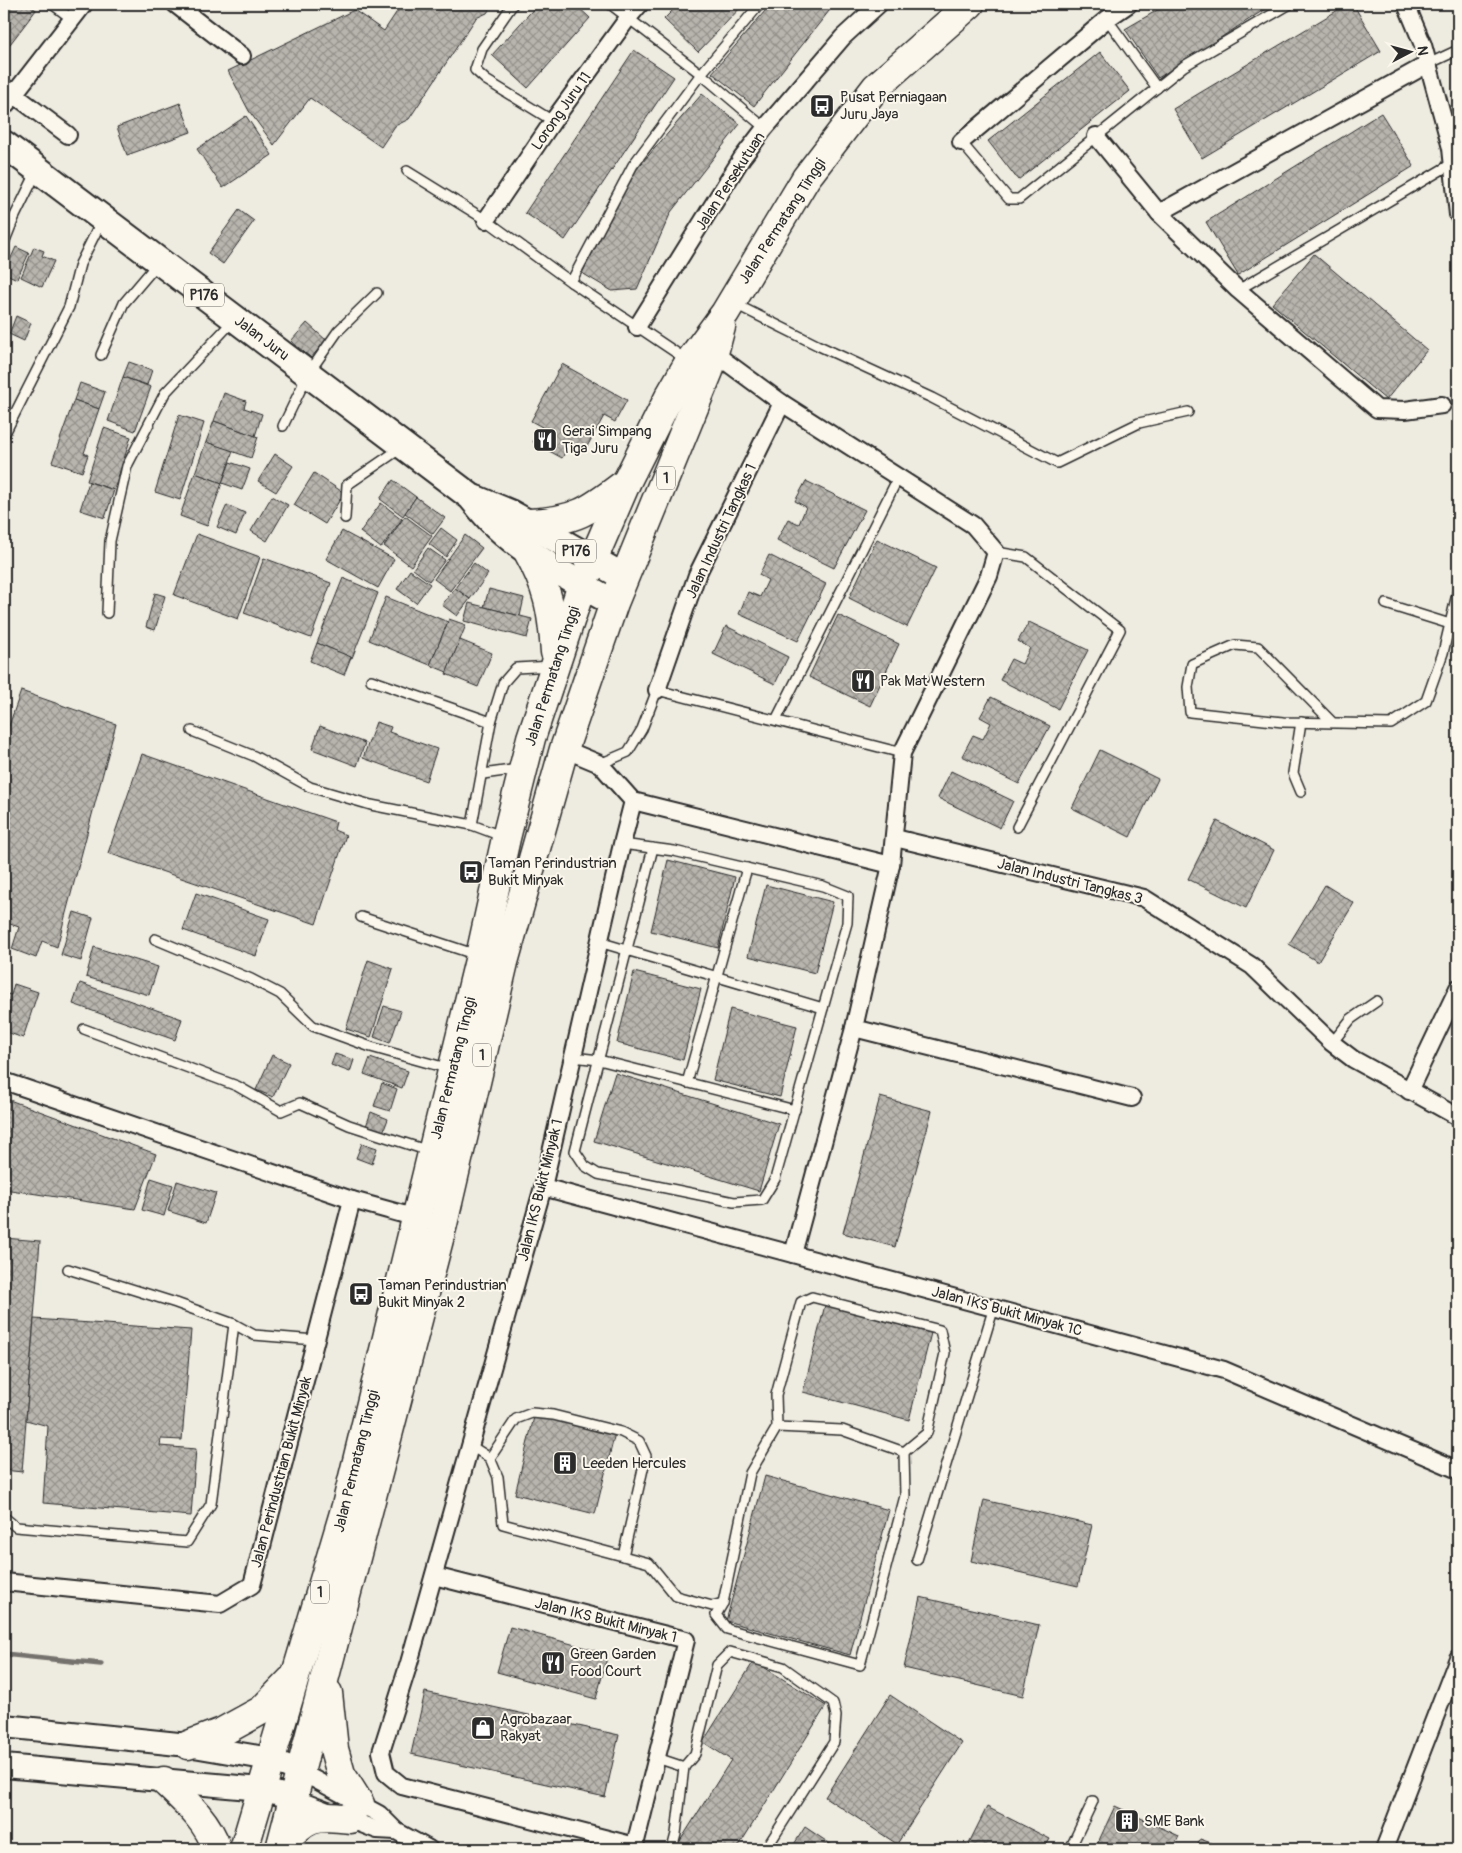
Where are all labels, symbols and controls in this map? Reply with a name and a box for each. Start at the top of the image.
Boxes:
north arrow [1384,28,1434,78]
text: N [1413,45,1431,56]
street label: Lorong Juru 11 [527,68,595,154]
place label: Pusat Perniagaan Juru Jaya [840,88,947,124]
bus stop icon: Pusat Perniagaan Juru Jaya [809,93,835,119]
street label: Jalan Persekutuan [692,128,769,234]
street label: Jalan Permatang Tinggi [735,155,830,288]
road number: P176 [184,284,224,306]
street label: Jalan Juru [231,312,293,365]
place label: Gerai Simpang Tiga Juru [562,422,652,458]
restaurant icon: Gerai Simpang Tiga Juru [532,427,558,453]
street label: Jalan Industri Tangkas 1 [682,461,761,602]
road number: 1 [657,466,675,489]
road number: P176 [556,540,596,562]
street label: Jalan Permatang Tinggi [521,604,584,748]
restaurant icon: Pak Mat Western [850,668,876,694]
place label: Pak Mat Western [880,672,985,691]
place label: Taman Perindustrian Bukit Minyak [488,854,617,890]
street label: Jalan Industri Tangkas 3 [995,854,1145,909]
bus stop icon: Taman Perindustrian Bukit Minyak [458,859,484,885]
street label: Jalan Permatang Tinggi [427,995,480,1141]
road number: 1 [473,1044,491,1066]
street label: Jalan IKS Bukit Minyak 1 [514,1117,567,1263]
place label: Taman Perindustrian Bukit Minyak 2 [378,1276,507,1312]
bus stop icon: Taman Perindustrian Bukit Minyak 2 [348,1281,374,1307]
street label: Jalan IKS Bukit Minyak 1C [930,1282,1084,1341]
street label: Jalan Perindustrian Bukit Minyak [247,1374,316,1570]
street label: Jalan Permatang Tinggi [330,1388,383,1534]
building icon: Leeden Hercules [552,1450,578,1476]
place label: Leeden Hercules [582,1454,686,1473]
road number: 1 [311,1580,329,1604]
street label: Jalan IKS Bukit Minyak 1 [533,1594,679,1647]
place label: Green Garden Food Court [570,1645,656,1681]
restaurant icon: Green Garden Food Court [540,1650,566,1676]
place label: Agrobazaar Rakyat [500,1710,572,1746]
shop icon: Agrobazaar Rakyat [470,1715,496,1741]
building icon: SME Bank [1114,1808,1140,1834]
place label: SME Bank [1144,1812,1205,1831]

